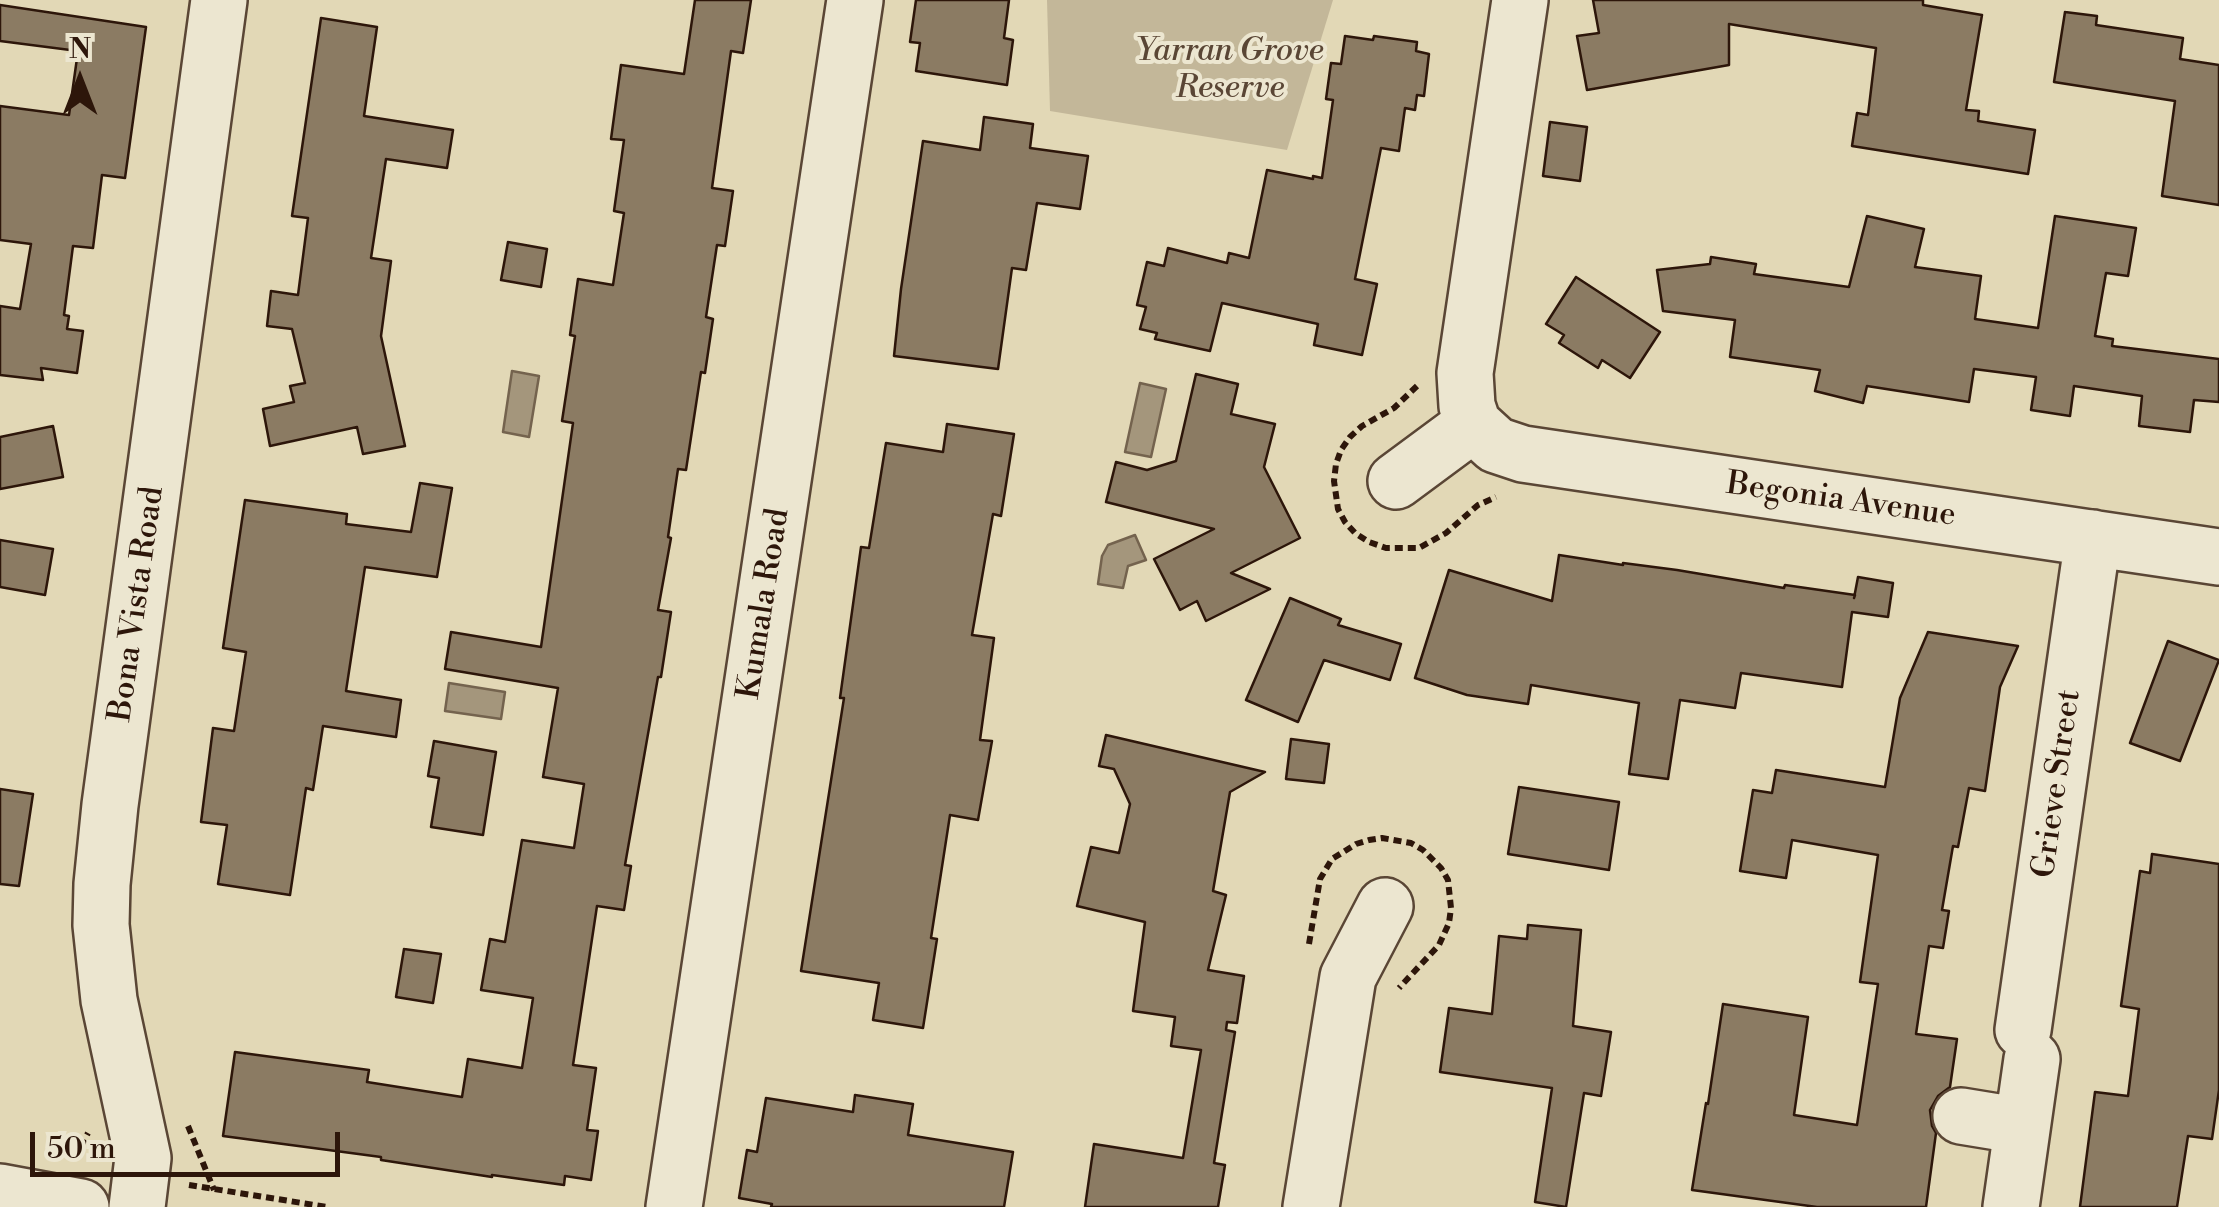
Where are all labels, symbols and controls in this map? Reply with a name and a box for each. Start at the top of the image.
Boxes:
north arrow [30,30,130,130]
text: N [69,32,91,67]
park label: Yarran Grove Reserve [1136,33,1324,108]
street label: Begonia Avenue [1724,466,1958,536]
street label: Bona Vista Road [102,484,174,724]
street label: Kumala Road [731,506,799,702]
street label: Grieve Street [2026,687,2090,881]
scale bar [35,1112,345,1174]
text: 50 m [47,1130,116,1168]

